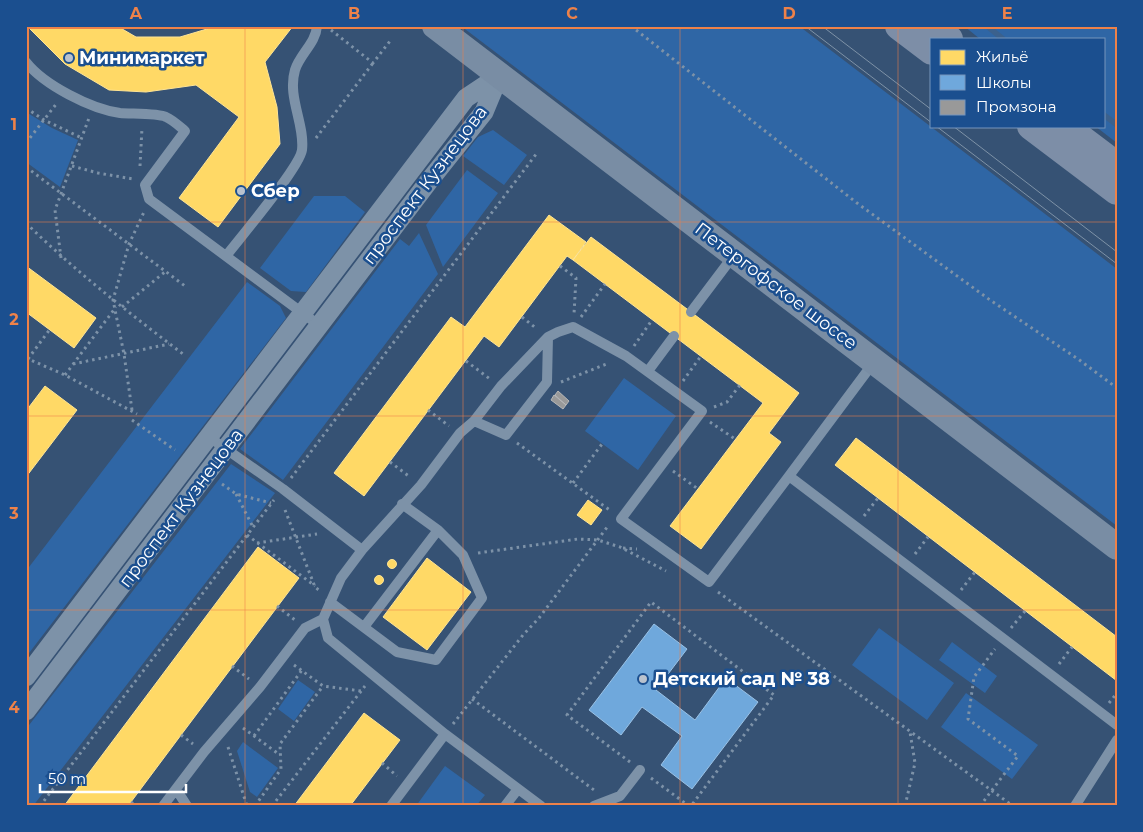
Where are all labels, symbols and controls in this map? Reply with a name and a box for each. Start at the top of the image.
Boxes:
text: A [129,4,143,23]
text: B [348,4,360,23]
text: C [566,4,578,23]
text: D [782,4,796,23]
text: E [1002,4,1012,23]
legend [930,38,1106,128]
place label: Минимаркет [79,47,205,69]
text: Жильё [976,47,1029,66]
marker: Минимаркет [63,52,75,64]
text: Школы [976,73,1032,92]
text: Промзона [976,97,1056,116]
street label: проспект Кузнецова [358,101,492,269]
text: 1 [11,115,17,134]
place label: Сбер [251,180,300,202]
marker: Сбер [235,185,247,197]
street label: Петергофское шоссе [690,218,862,354]
text: 2 [9,310,19,329]
street label: проспект Кузнецова [114,424,248,592]
text: 3 [8,504,19,523]
place label: Детский сад № 38 [653,668,830,690]
marker: Детский сад № 38 [637,673,649,685]
text: 4 [8,698,20,717]
scale bar [40,762,186,794]
text: 50 m [48,769,86,788]

